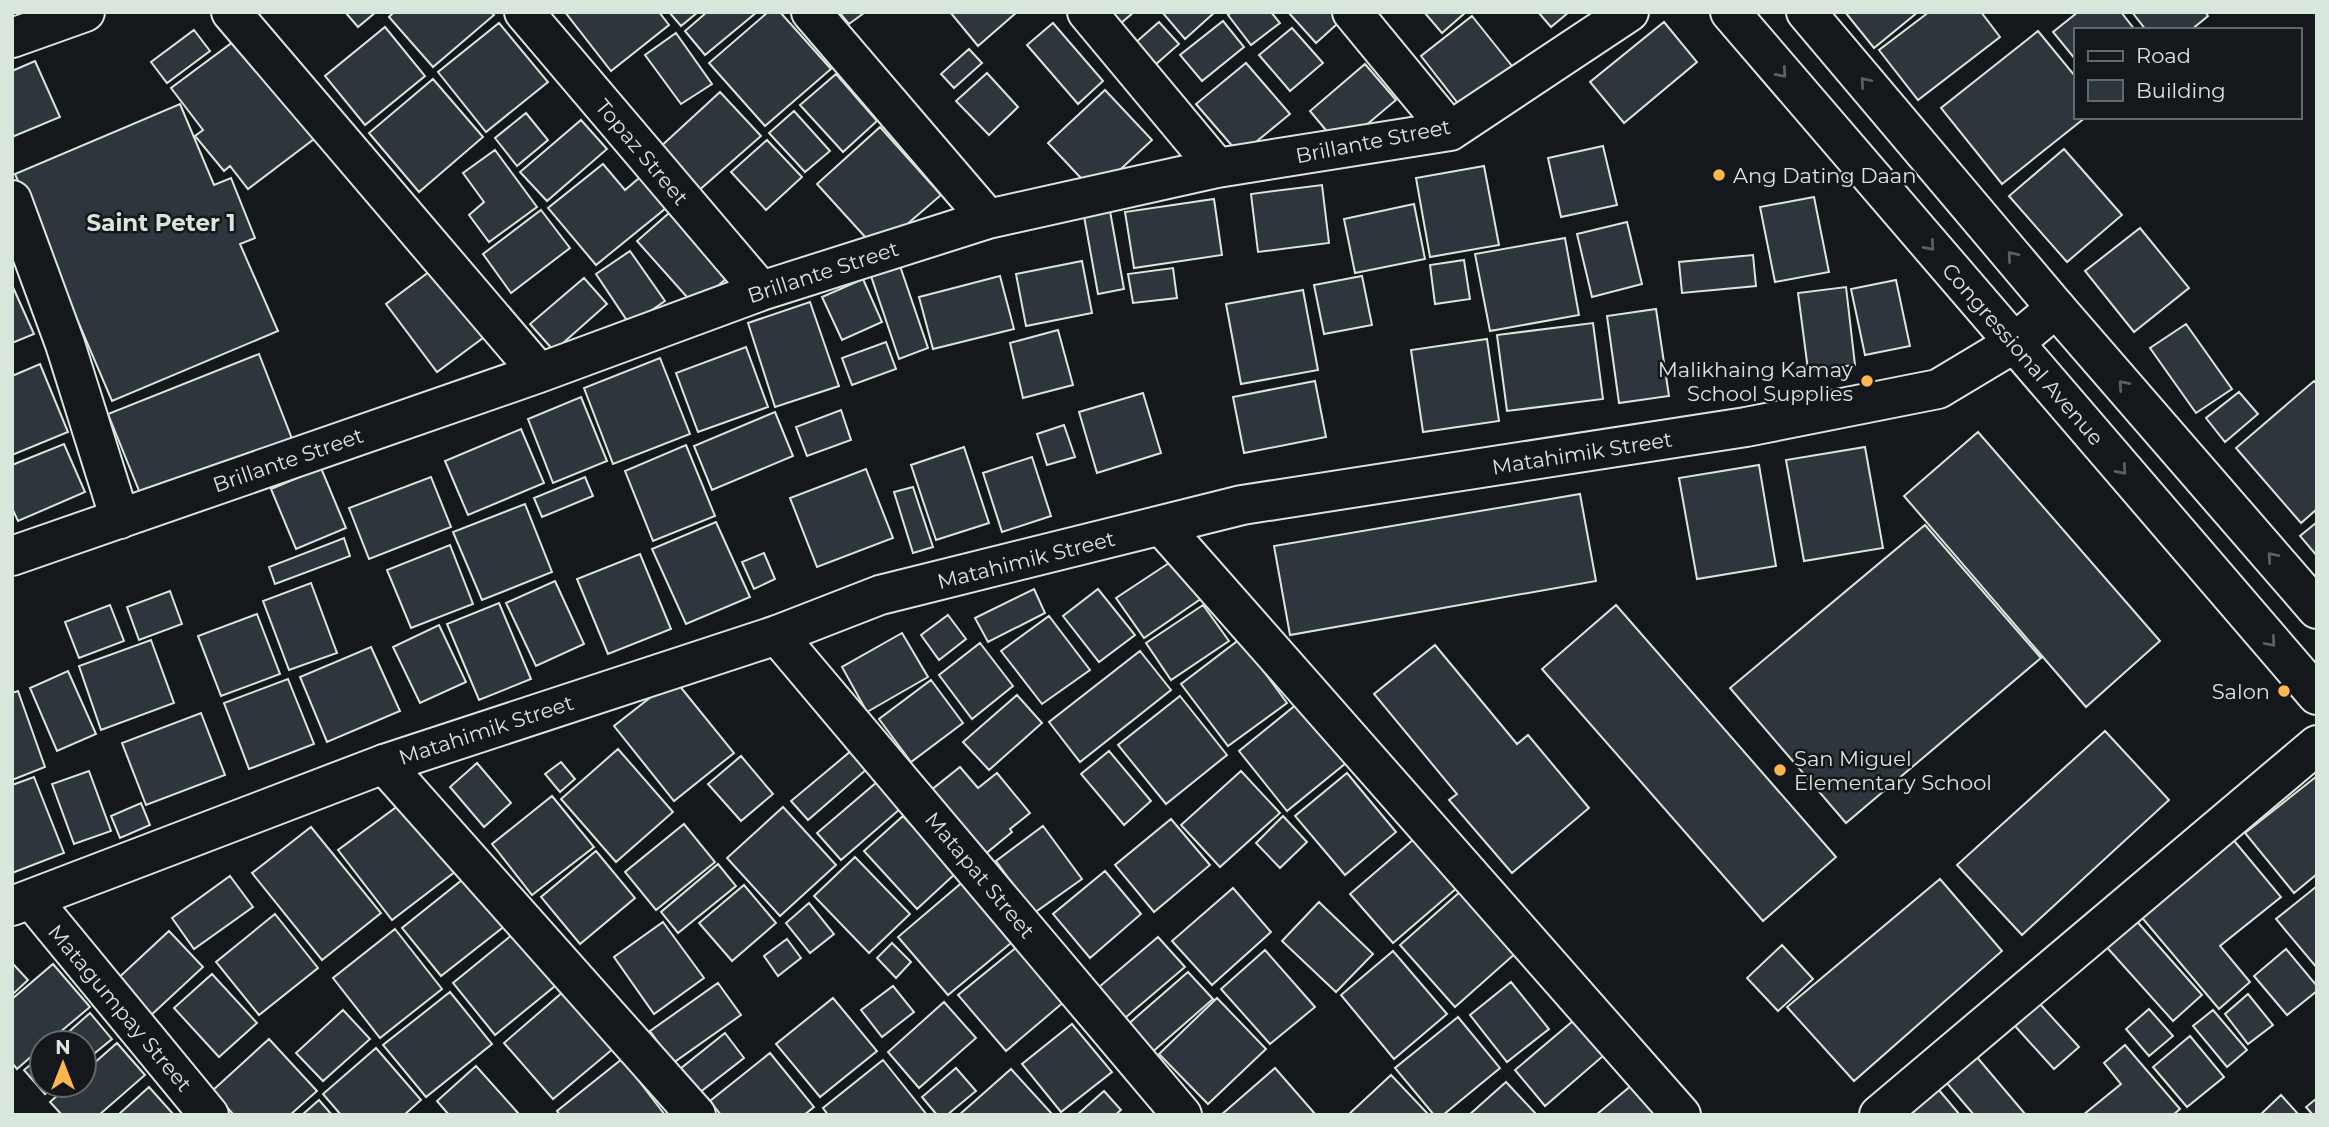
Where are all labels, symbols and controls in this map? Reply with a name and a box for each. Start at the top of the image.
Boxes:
legend [2074,28,2301,119]
text: Road [2136,43,2191,68]
one-way arrow [1774,65,1786,78]
one-way arrow [1861,78,1873,91]
text: Building [2136,78,2226,103]
street label: Topaz Street [591,94,693,210]
street label: Brillante Street [1293,114,1453,168]
place label: Ang Dating Daan [1733,163,1916,188]
marker: Ang Dating Daan [1711,167,1727,183]
district label: Saint Peter 1 [87,209,235,237]
street label: Brillante Street [744,236,902,308]
one-way arrow [1922,238,1934,251]
one-way arrow [2008,251,2020,264]
street label: Congressional Avenue [1937,258,2109,450]
place label: Malikhaing Kamay School Supplies [1658,357,1854,406]
marker: Malikhaing Kamay School Supplies [1859,373,1875,389]
one-way arrow [2119,380,2131,393]
street label: Brillante Street [210,423,366,497]
street label: Matahimik Street [1490,426,1674,480]
one-way arrow [2114,461,2126,474]
street label: Matahimik Street [935,526,1117,594]
one-way arrow [2268,553,2280,566]
one-way arrow [2263,634,2275,647]
place label: Salon [2212,679,2270,704]
marker: Salon [2276,683,2292,699]
street label: Matahimik Street [395,690,577,770]
place label: San Miguel Elementary School [1794,746,1992,795]
marker: San Miguel Elementary School [1772,762,1788,778]
street label: Matapat Street [920,807,1040,943]
street label: Matagumpay Street [43,919,197,1097]
north arrow [28,1029,98,1099]
text: N [55,1036,71,1059]

